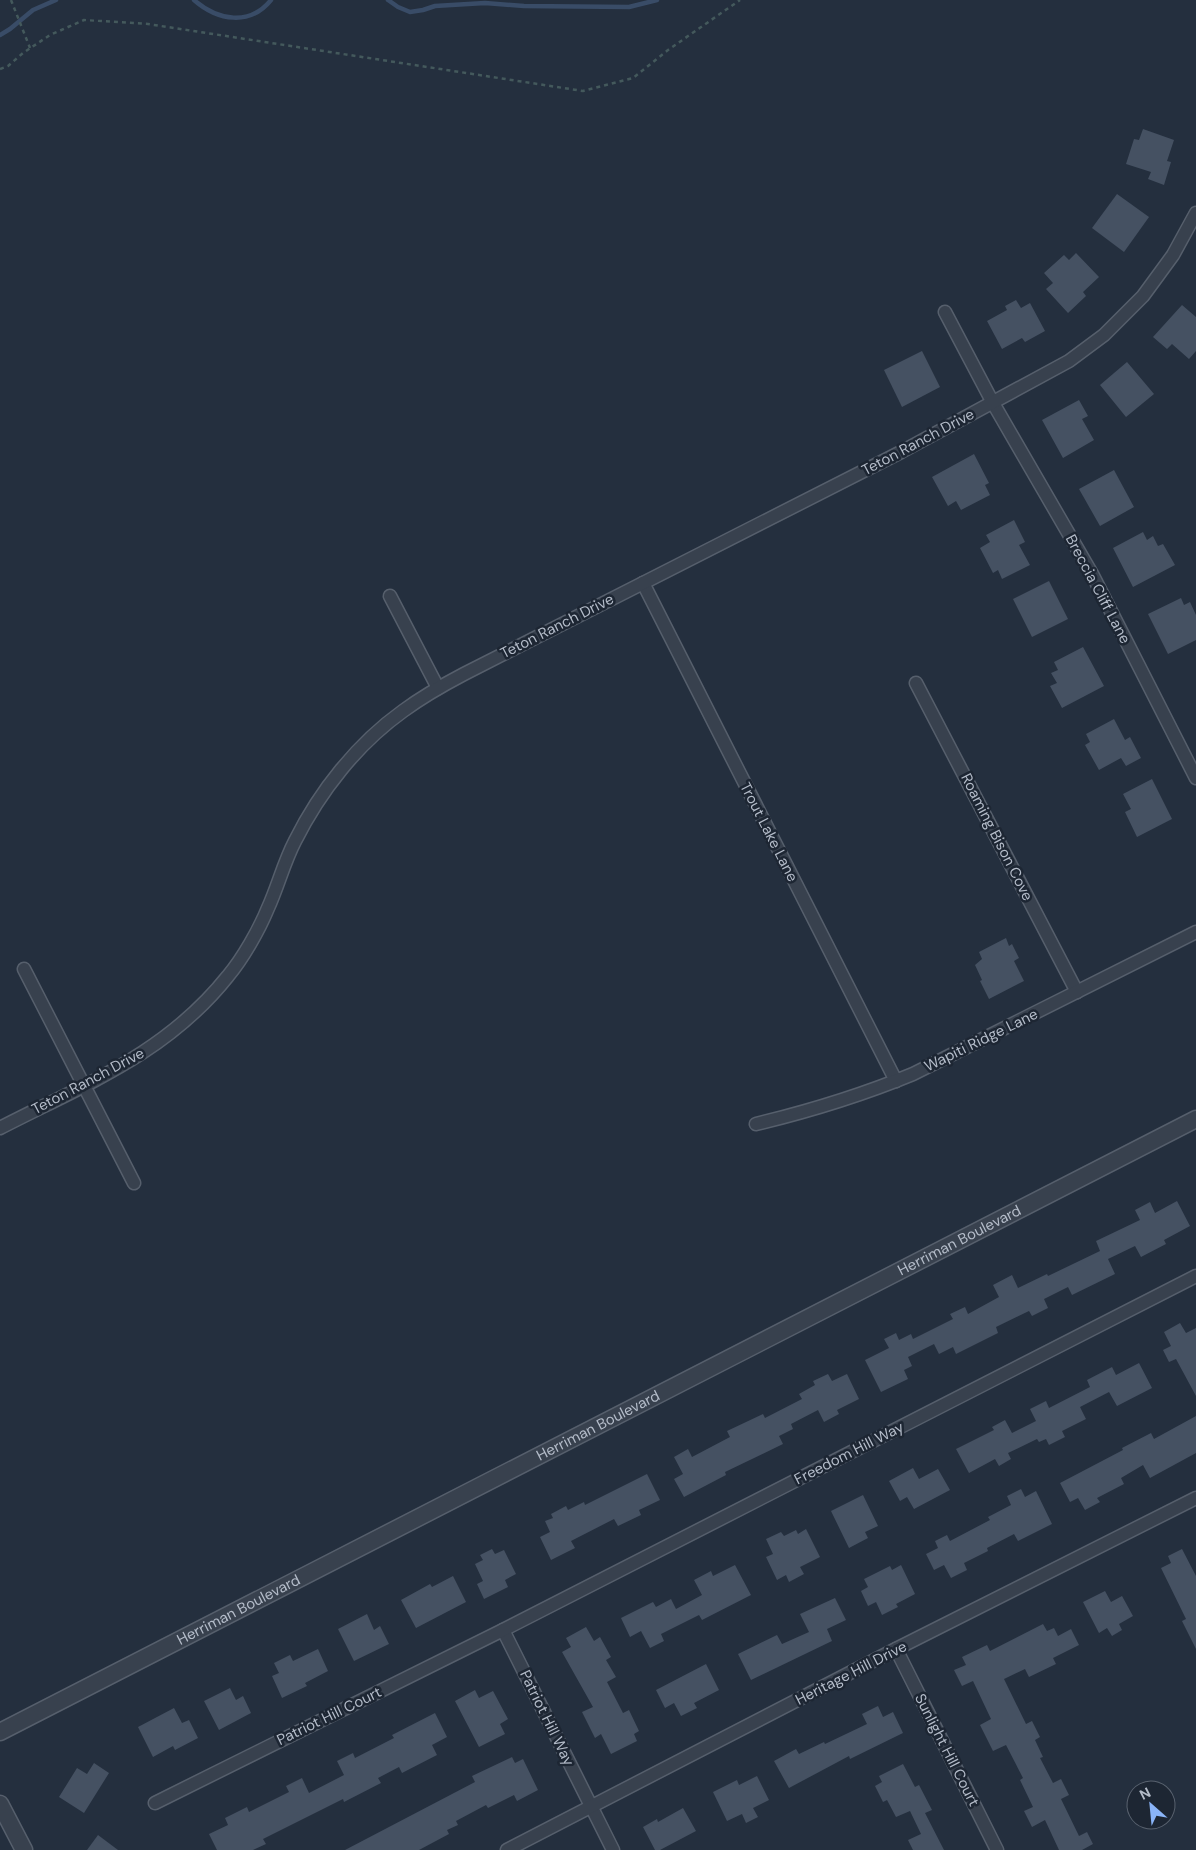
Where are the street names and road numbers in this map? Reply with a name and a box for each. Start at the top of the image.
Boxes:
street label: Teton Ranch Drive [858,404,978,480]
street label: Breccia Cliff Lane [1061,531,1135,647]
street label: Teton Ranch Drive [497,589,617,663]
street label: Roaming Bison Cove [956,770,1038,904]
street label: Trout Lake Lane [735,779,803,885]
street label: Wapiti Ridge Lane [921,1004,1041,1076]
street label: Teton Ranch Drive [28,1043,148,1119]
street label: Herriman Boulevard [894,1200,1024,1280]
street label: Herriman Boulevard [533,1386,663,1465]
street label: Freedom Hill Way [791,1416,908,1489]
street label: Herriman Boulevard [173,1570,304,1650]
street label: Heritage Hill Drive [792,1636,910,1710]
street label: Patriot Hill Way [515,1667,579,1770]
street label: Patriot Hill Court [273,1682,385,1750]
street label: Sunlight Hill Court [910,1690,984,1810]

